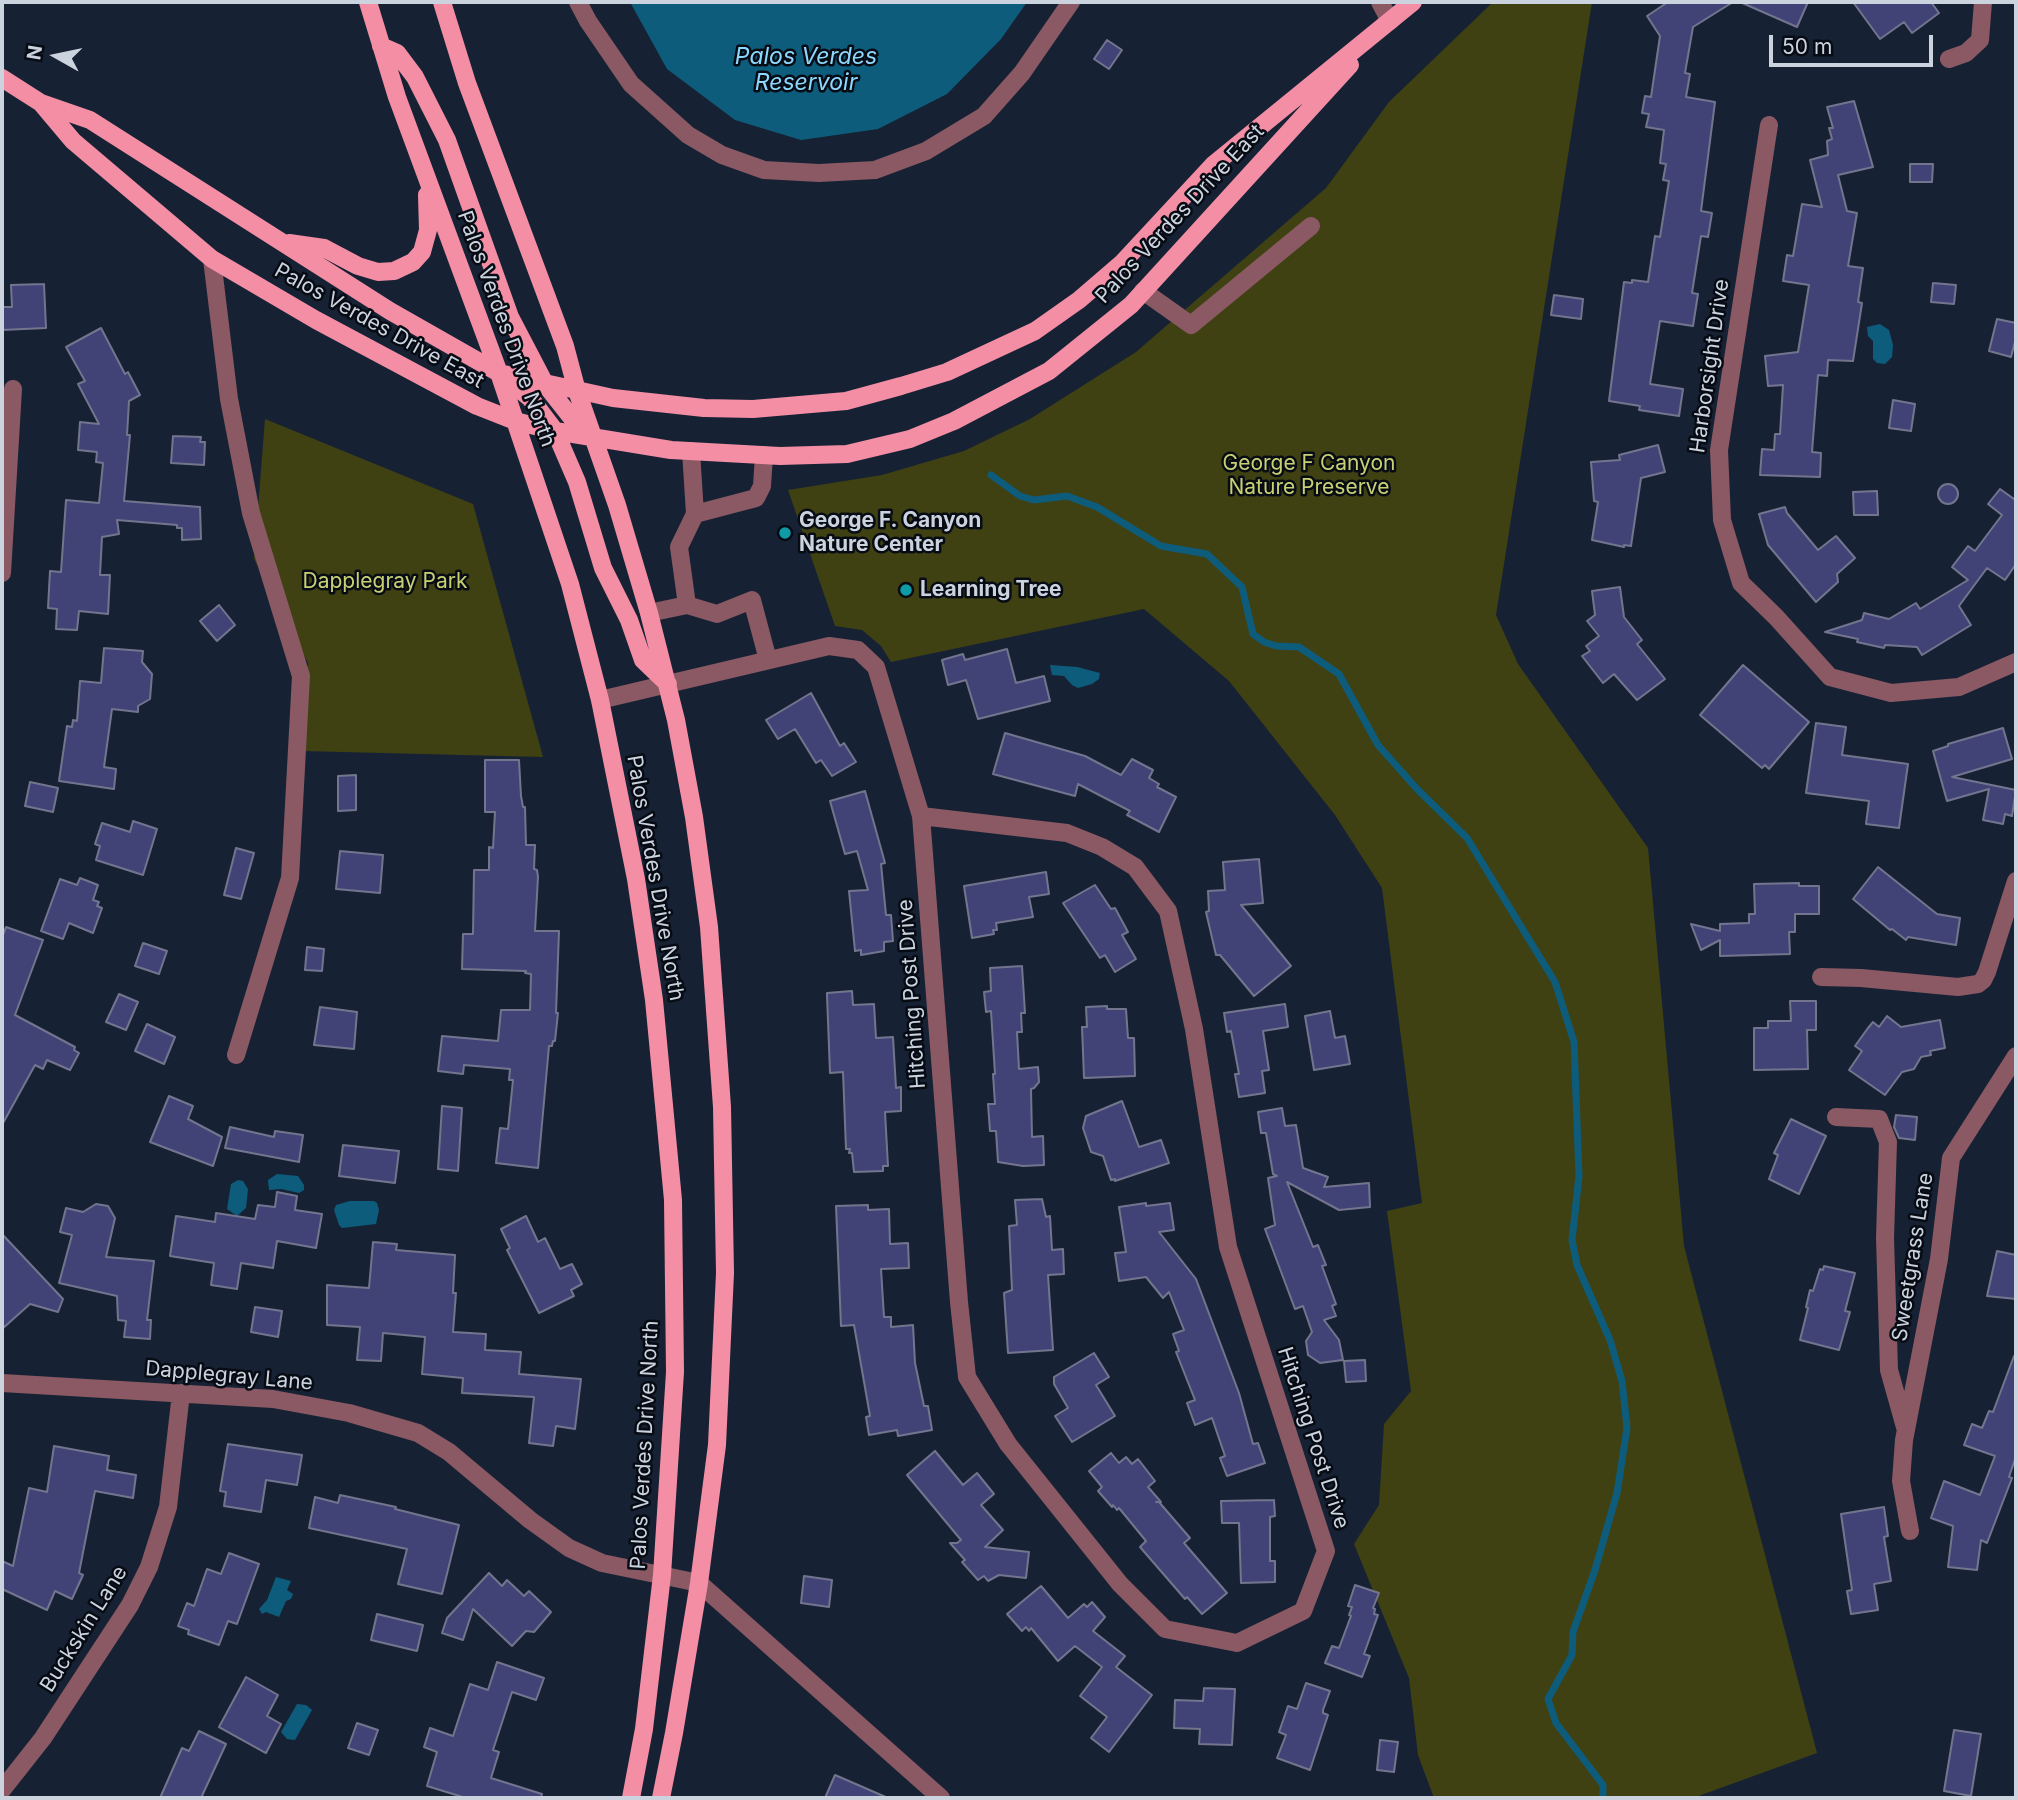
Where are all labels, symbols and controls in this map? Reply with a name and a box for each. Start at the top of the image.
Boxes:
north arrow [21,21,91,91]
scale bar [1773,21,1938,65]
text: 50 m [1782,34,1832,59]
water label: Palos Verdes Reservoir [735,43,877,97]
text: N [22,44,47,62]
street label: Palos Verdes Drive East [1090,119,1270,309]
street label: Palos Verdes Drive North [452,208,560,450]
street label: Palos Verdes Drive East [270,258,488,394]
street label: Harborsight Drive [1685,277,1735,455]
park label: George F Canyon Nature Preserve [1222,451,1396,501]
place label: George F. Canyon Nature Center [799,508,981,558]
marker: George F. Canyon Nature Center [777,525,793,541]
park label: Dapplegray Park [303,569,467,595]
place label: Learning Tree [920,577,1061,603]
marker: Learning Tree [898,582,914,598]
street label: Palos Verdes Drive North [621,753,689,1003]
street label: Hitching Post Drive [893,898,931,1090]
street label: Sweetgrass Lane [1887,1171,1939,1343]
street label: Palos Verdes Drive North [626,1320,664,1570]
street label: Hitching Post Drive [1272,1344,1354,1532]
street label: Dapplegray Lane [144,1356,314,1396]
street label: Buckskin Lane [35,1561,133,1697]

